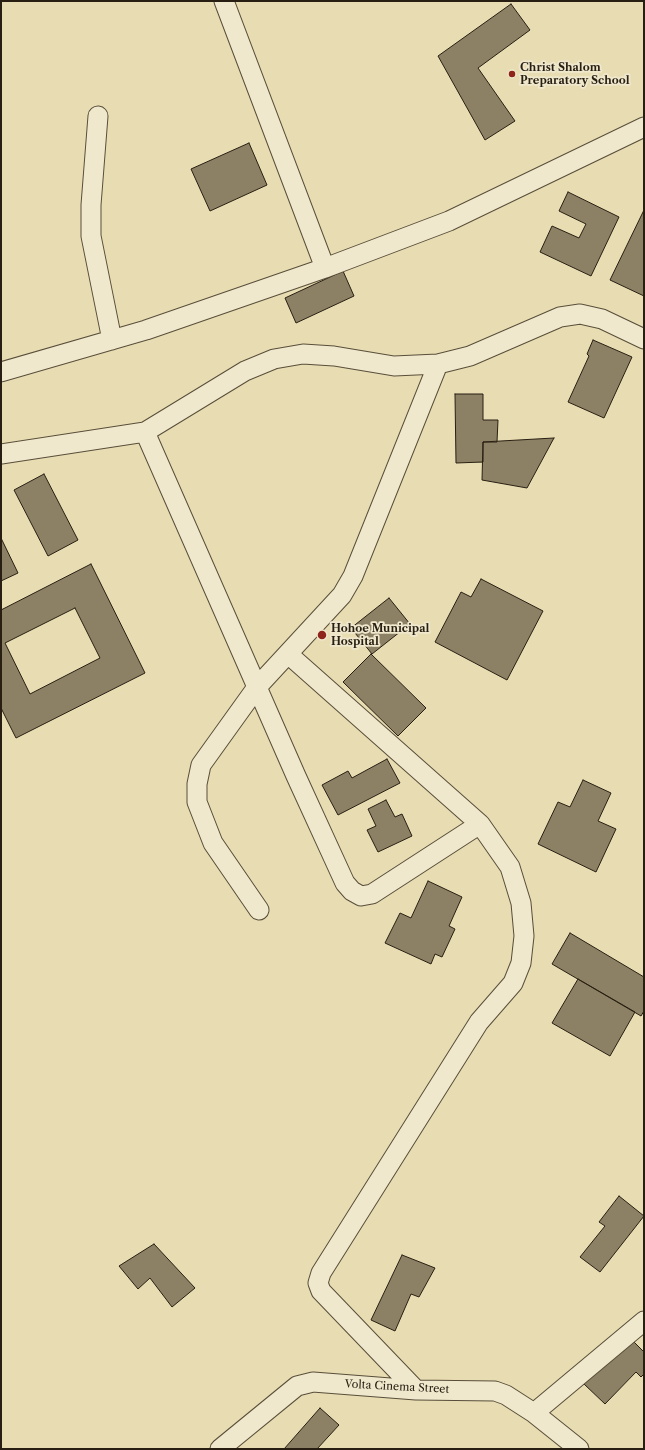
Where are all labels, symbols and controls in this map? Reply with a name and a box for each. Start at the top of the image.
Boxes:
place label: Christ Shalom Preparatory School [520,61,630,87]
marker: Christ Shalom Preparatory School [507,69,517,79]
place label: Hohoe Municipal Hospital [331,622,429,648]
marker: Hohoe Municipal Hospital [316,629,328,641]
street label: Volta Cinema Street [344,1378,450,1396]

